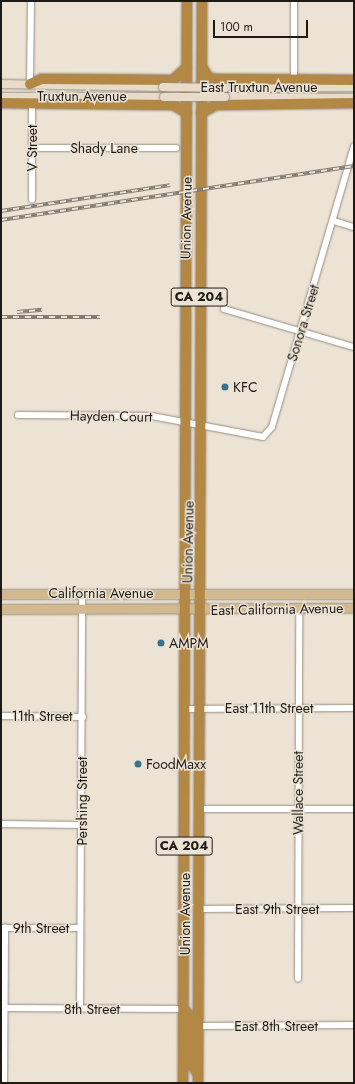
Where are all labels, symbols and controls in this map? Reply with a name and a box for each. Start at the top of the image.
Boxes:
scale bar [215,12,310,38]
text: 100 m [220,18,253,36]
street label: East Truxtun Avenue [201,79,317,95]
street label: Truxtun Avenue [37,88,127,104]
street label: V Street [24,125,40,171]
street label: Shady Lane [70,140,138,156]
street label: Union Avenue [177,177,195,259]
street label: Sonora Street [283,283,323,363]
road number: CA 204 [170,286,228,308]
place label: KFC [233,379,257,395]
marker: KFC [220,382,230,392]
street label: Hayden Court [70,407,152,425]
street label: Union Avenue [179,501,197,583]
street label: California Avenue [48,585,154,601]
street label: East California Avenue [210,599,344,619]
place label: AMPM [169,635,209,651]
marker: AMPM [156,638,166,648]
street label: East 11th Street [225,700,313,716]
street label: 11th Street [12,708,72,724]
street label: Wallace Street [290,751,306,835]
place label: FoodMaxx [146,756,206,772]
street label: Pershing Street [74,757,90,845]
marker: FoodMaxx [133,759,143,769]
road number: CA 204 [155,835,213,857]
street label: Union Avenue [177,873,193,955]
street label: East 9th Street [235,901,319,917]
street label: 9th Street [13,920,69,936]
street label: 8th Street [64,1001,120,1017]
street label: East 8th Street [234,1018,318,1034]

